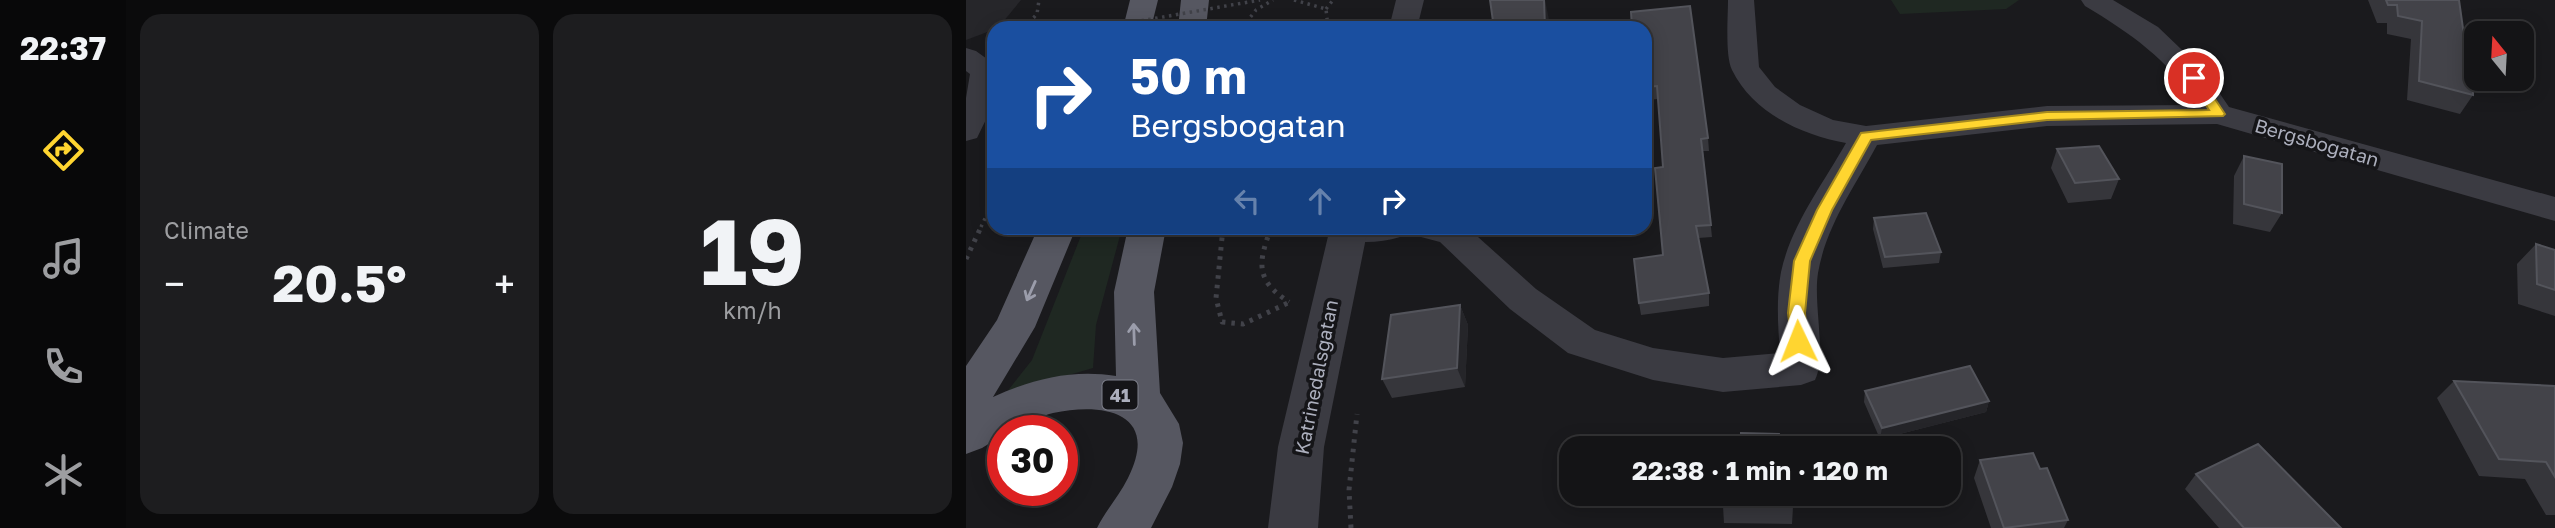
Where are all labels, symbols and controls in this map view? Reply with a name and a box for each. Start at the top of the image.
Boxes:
north arrow [2464,21,2534,91]
map controls [2464,21,2534,91]
text: 22:37 [20,29,106,67]
text: 50 m [1130,46,1247,105]
pin [2164,48,2224,108]
icon: right [1015,49,1106,140]
icon: arrive [2175,59,2213,97]
text: Bergsbogatan [1130,106,1346,144]
street label: Bergsbogatan [2252,113,2382,171]
icon: directions [39,126,88,175]
icon: left [1228,182,1266,220]
icon: ahead [1301,182,1339,220]
icon: right [1374,182,1412,220]
text: 19 [700,196,805,305]
text: Climate [164,216,249,244]
icon: music [39,234,88,283]
text: 20.5° [272,251,407,313]
text: − [164,261,185,306]
text: + [494,261,515,306]
one-way arrow [1024,279,1037,301]
text: km/h [723,296,782,324]
street label: Katrinedalsgatan [1290,298,1342,456]
position arrow [1761,304,1835,378]
one-way arrow [1128,323,1141,346]
icon: phone [39,342,88,391]
road number: 41 [1102,380,1138,410]
speed limit sign: 30 [987,415,1078,506]
icon: climate [39,450,88,499]
text: 22:38 · 1 min · 120 m [1632,455,1888,486]

